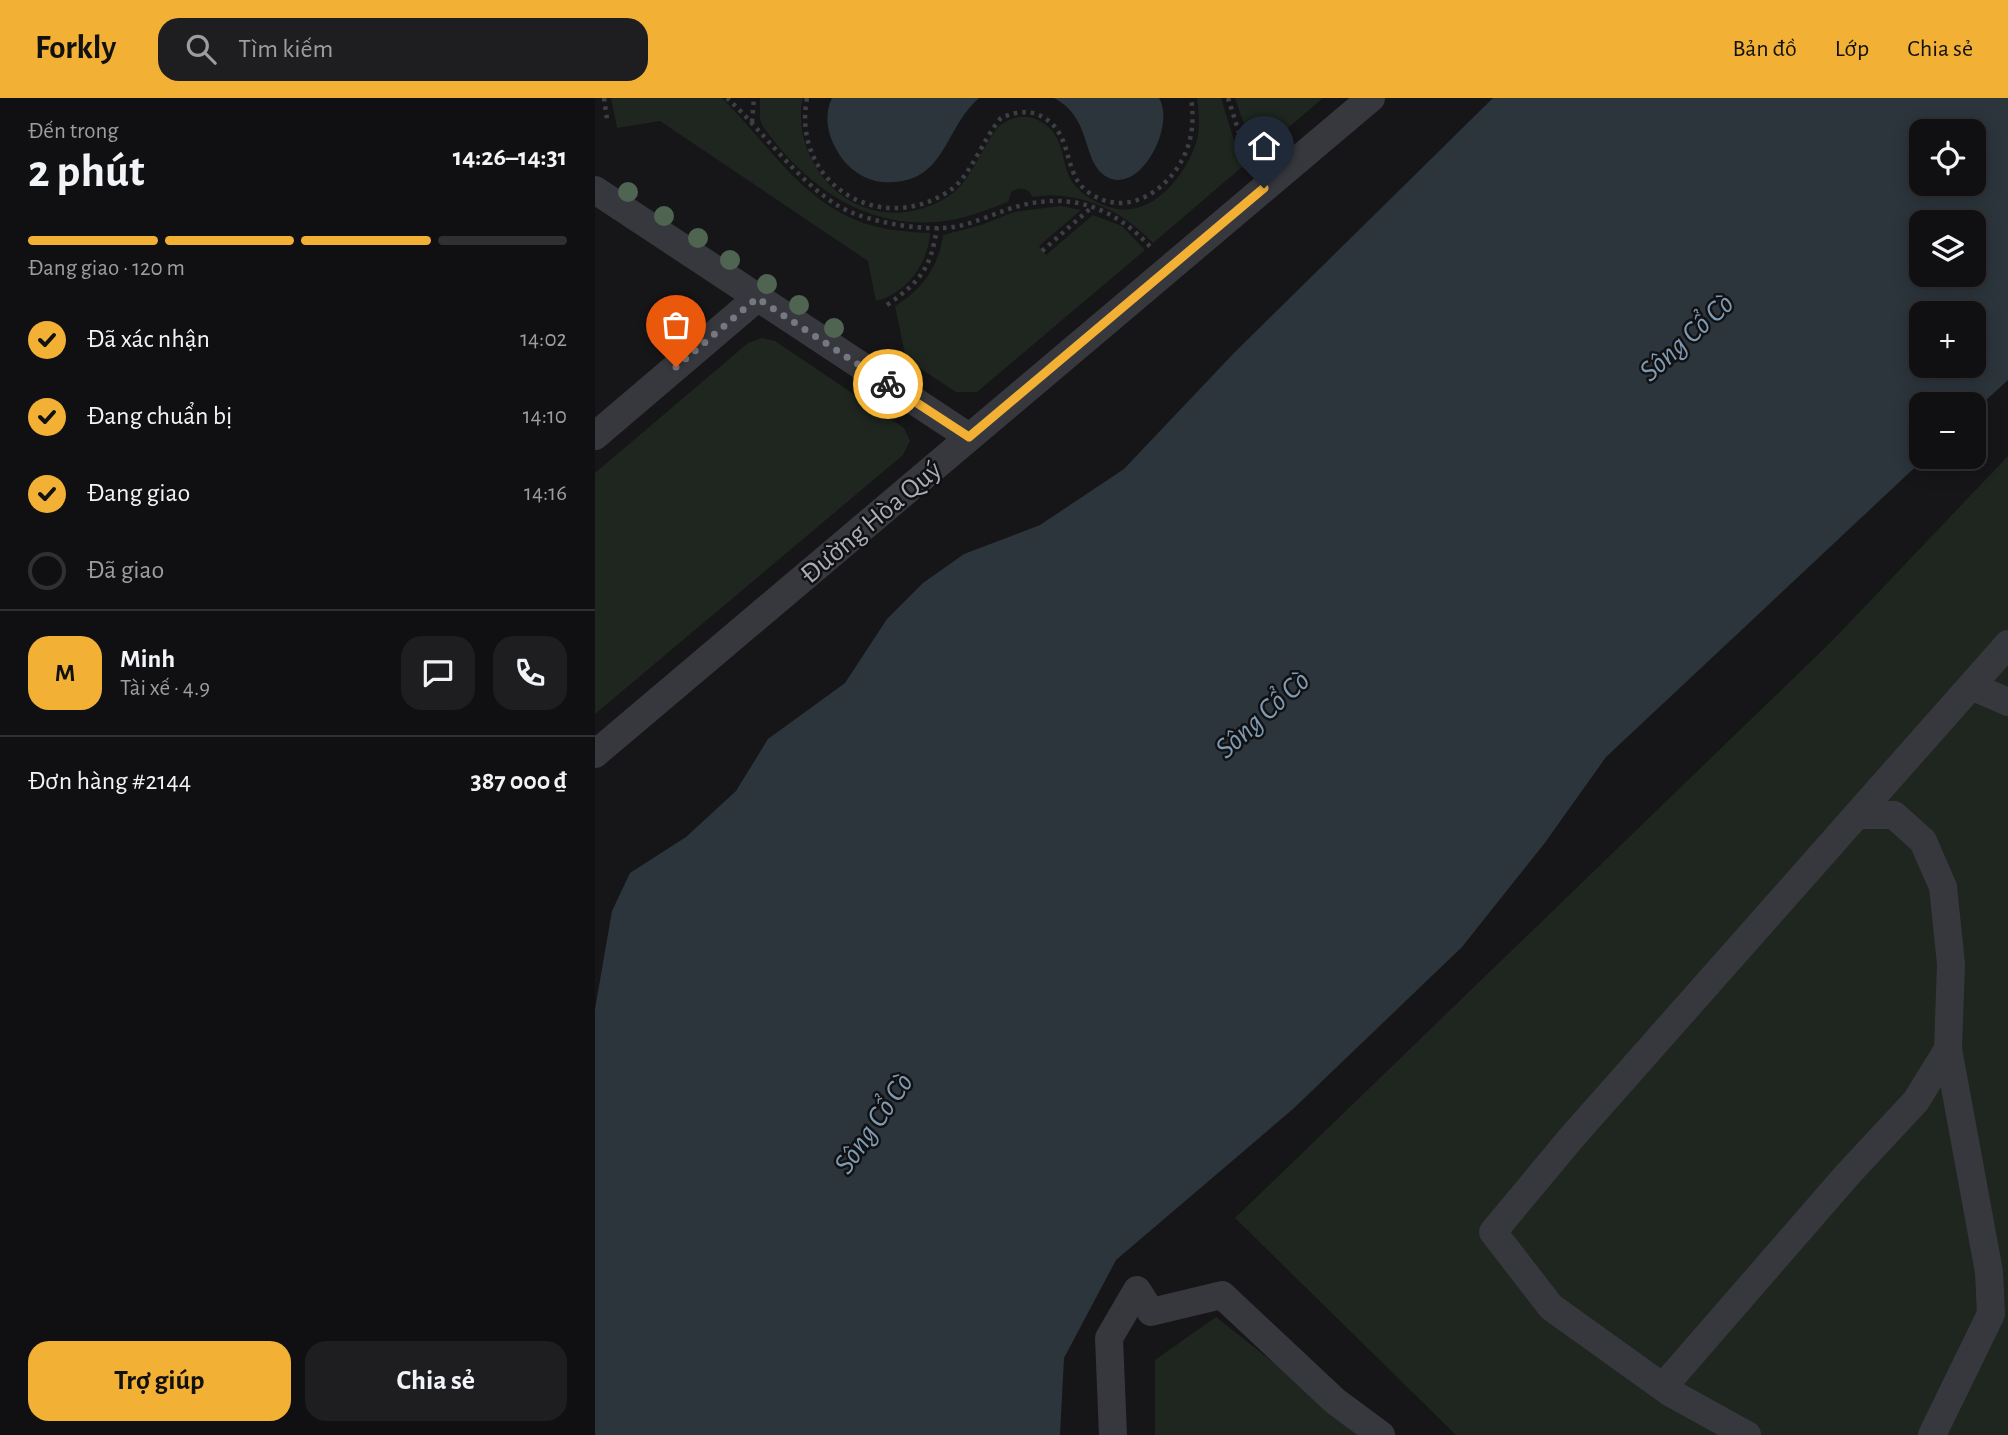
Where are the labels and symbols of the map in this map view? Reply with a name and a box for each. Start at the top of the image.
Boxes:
pin [1234,116,1294,188]
water label: Sông Cổ Cò [1633,287,1739,387]
pin [646,295,706,367]
courier [853,349,923,419]
street label: Đường Hòa Quý [796,456,947,589]
water label: Sông Cổ Cò [1209,664,1315,764]
water label: Sông Cổ Cò [827,1067,919,1179]

